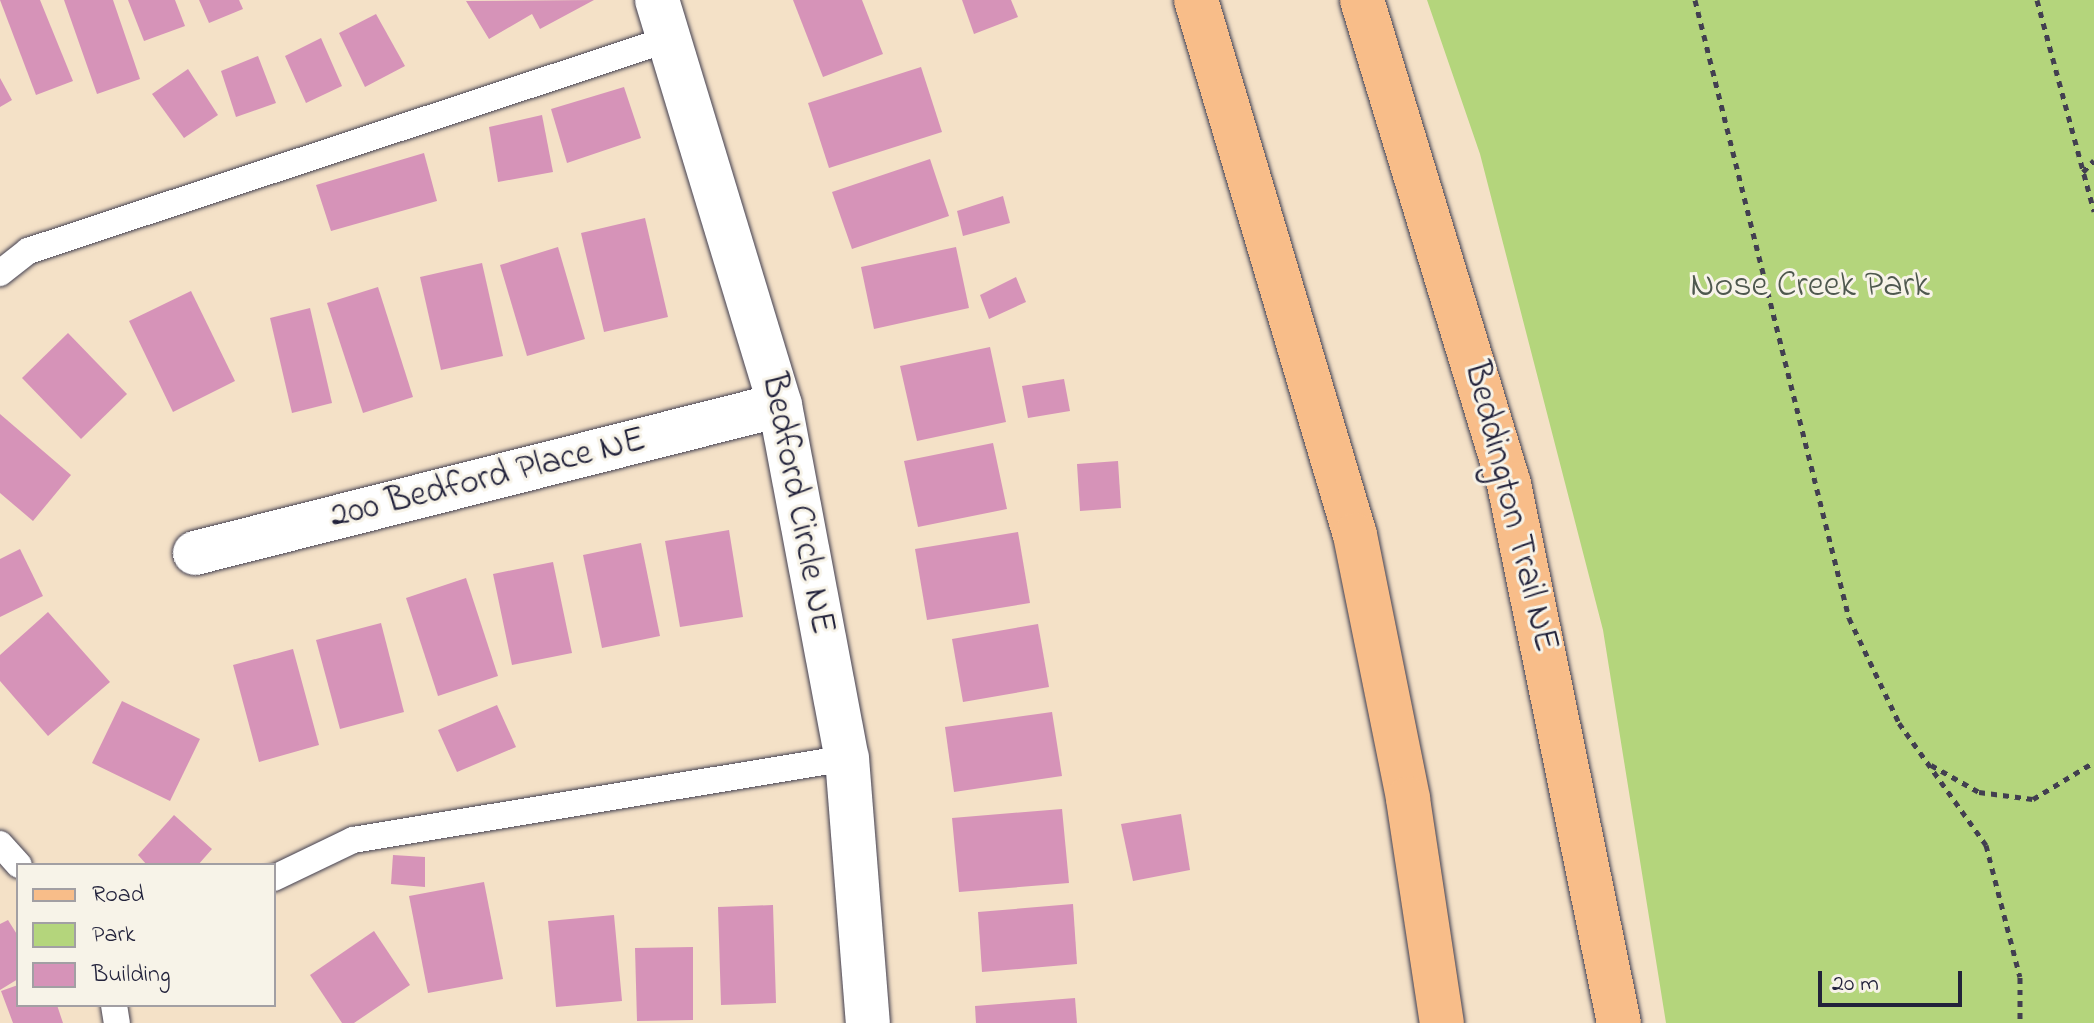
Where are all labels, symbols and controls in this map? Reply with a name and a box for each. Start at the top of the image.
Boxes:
park label: Nose Creek Park [1690,265,1930,309]
street label: Beddington Trail NE [1453,357,1567,657]
street label: Bedford Circle NE [751,370,843,638]
street label: 200 Bedford Place NE [326,419,650,539]
legend [16,863,276,1007]
text: Road [92,878,144,913]
text: Park [92,918,135,953]
scale bar [1822,955,1966,1005]
text: Building [92,958,171,993]
text: 20 m [1832,967,1879,1002]

